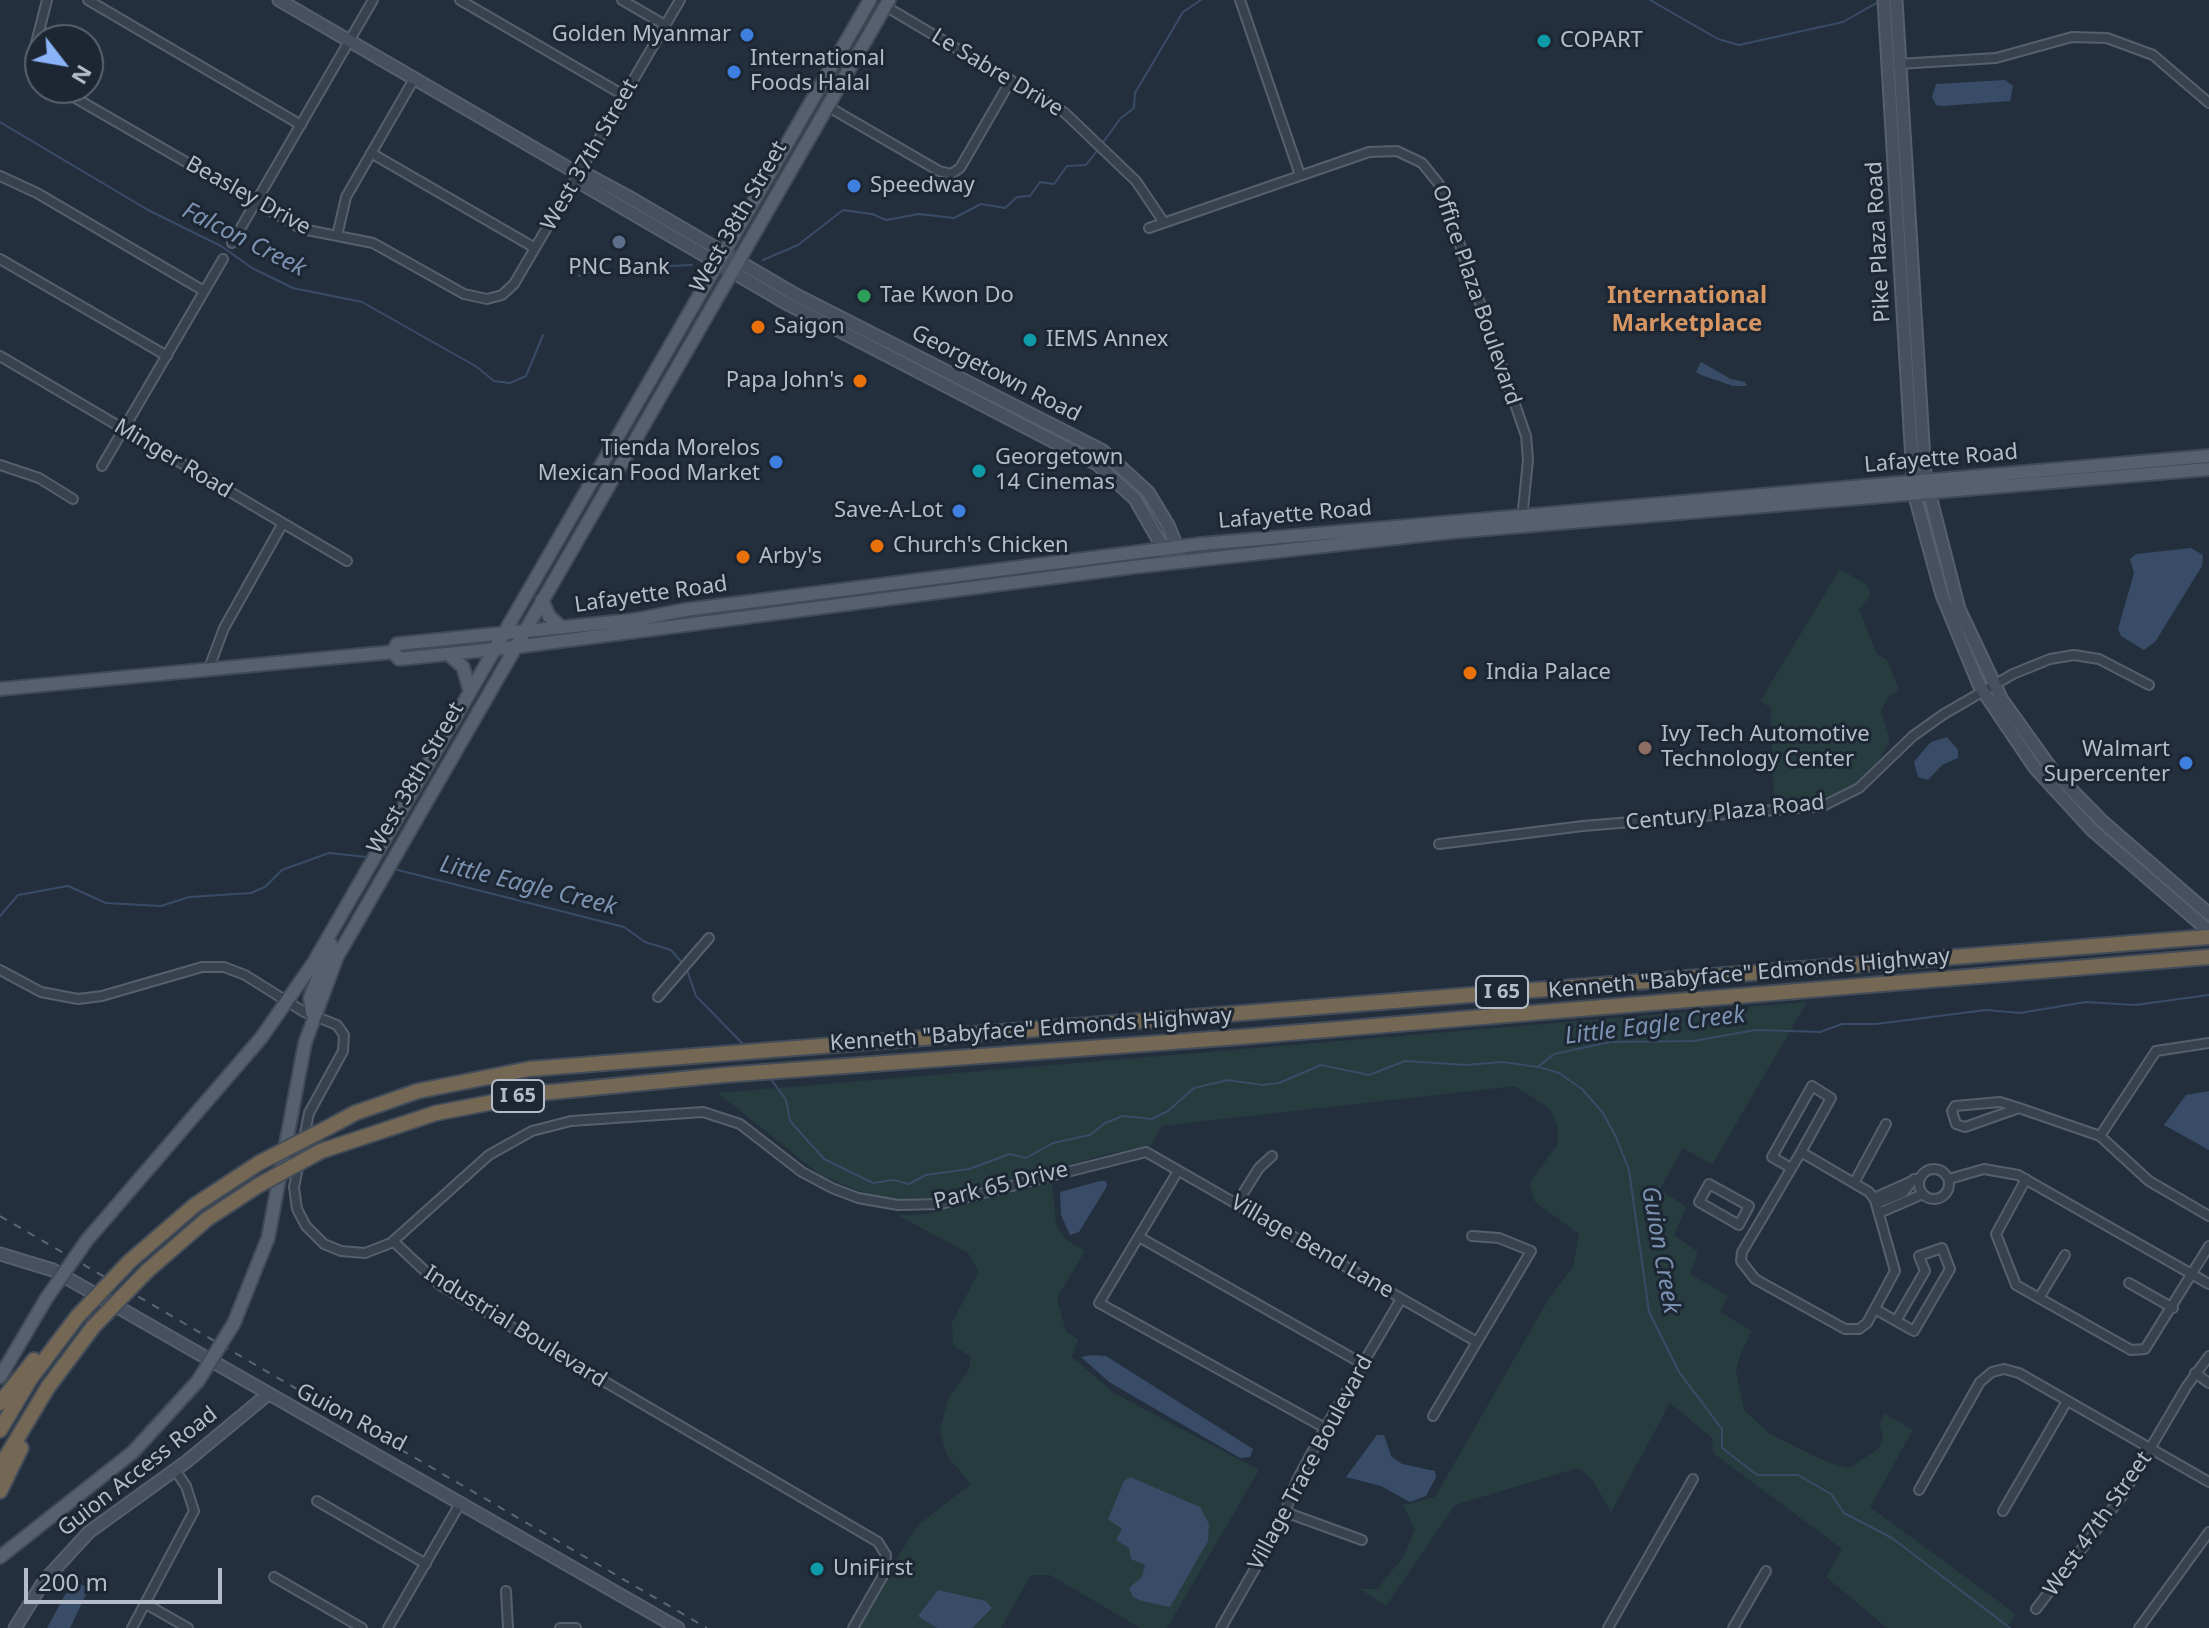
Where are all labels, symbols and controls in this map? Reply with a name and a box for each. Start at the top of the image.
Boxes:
place label: Golden Myanmar [552,22,731,48]
street label: Le Sabre Drive [926,23,1068,123]
north arrow [24,24,104,104]
marker: Golden Myanmar [738,26,756,44]
place label: COPART [1560,28,1643,54]
marker: COPART [1535,32,1553,50]
place label: International Foods Halal [750,46,885,98]
text: N [65,60,100,91]
marker: International Foods Halal [725,63,743,81]
street label: West 37th Street [536,75,644,235]
street label: West 38th Street [685,137,793,297]
street label: Beasley Drive [181,151,315,241]
street label: Pike Plaza Road [1862,161,1896,323]
place label: Speedway [870,173,975,199]
marker: Speedway [845,177,863,195]
street label: Office Plaza Boulevard [1426,182,1526,408]
water label: Falcon Creek [177,197,311,283]
marker: PNC Bank [610,233,628,251]
place label: PNC Bank [568,255,670,281]
district label: International Marketplace [1607,282,1767,338]
place label: Tae Kwon Do [880,283,1014,309]
marker: Tae Kwon Do [855,287,873,305]
place label: Saigon [774,314,845,340]
marker: Saigon [749,318,767,336]
street label: Georgetown Road [907,320,1085,428]
place label: IEMS Annex [1046,327,1168,353]
marker: IEMS Annex [1021,331,1039,349]
place label: Papa John's [726,368,844,394]
marker: Papa John's [851,372,869,390]
street label: Minger Road [109,413,237,505]
place label: Tienda Morelos Mexican Food Market [538,436,760,488]
street label: Lafayette Road [1863,439,2019,479]
place label: Georgetown 14 Cinemas [995,445,1123,496]
marker: Tienda Morelos Mexican Food Market [767,453,785,471]
marker: Georgetown 14 Cinemas [970,462,988,480]
street label: Lafayette Road [1217,495,1373,535]
place label: Save-A-Lot [834,498,943,524]
marker: Save-A-Lot [950,502,968,520]
place label: Church's Chicken [893,533,1069,559]
marker: Church's Chicken [868,537,886,555]
place label: Arby's [759,544,822,570]
marker: Arby's [734,548,752,566]
street label: Lafayette Road [573,571,729,619]
place label: India Palace [1486,660,1611,686]
marker: India Palace [1461,664,1479,682]
street label: West 38th Street [362,698,470,858]
place label: Ivy Tech Automotive Technology Center [1661,722,1870,774]
place label: Walmart Supercenter [2044,737,2170,788]
marker: Ivy Tech Automotive Technology Center [1636,739,1654,757]
marker: Walmart Supercenter [2177,754,2195,772]
street label: Century Plaza Road [1624,789,1826,837]
water label: Little Eagle Creek [437,850,619,922]
street label: Kenneth "Babyface" Edmonds Highway [1547,943,1951,1005]
road number: I 65 [1476,976,1528,1008]
water label: Little Eagle Creek [1563,1001,1747,1051]
street label: Kenneth "Babyface" Edmonds Highway [829,1003,1233,1057]
road number: I 65 [492,1080,544,1112]
street label: Park 65 Drive [931,1157,1071,1215]
water label: Guion Creek [1635,1184,1685,1316]
street label: Village Bend Lane [1226,1190,1398,1304]
street label: Industrial Boulevard [419,1260,611,1394]
street label: Village Trace Boulevard [1243,1351,1379,1575]
street label: Guion Road [291,1378,411,1458]
street label: Guion Access Road [53,1402,223,1542]
street label: West 47th Street [2038,1447,2158,1601]
scale bar [28,1552,226,1602]
place label: UniFirst [833,1556,913,1582]
marker: UniFirst [808,1560,826,1578]
text: 200 m [38,1565,108,1598]

